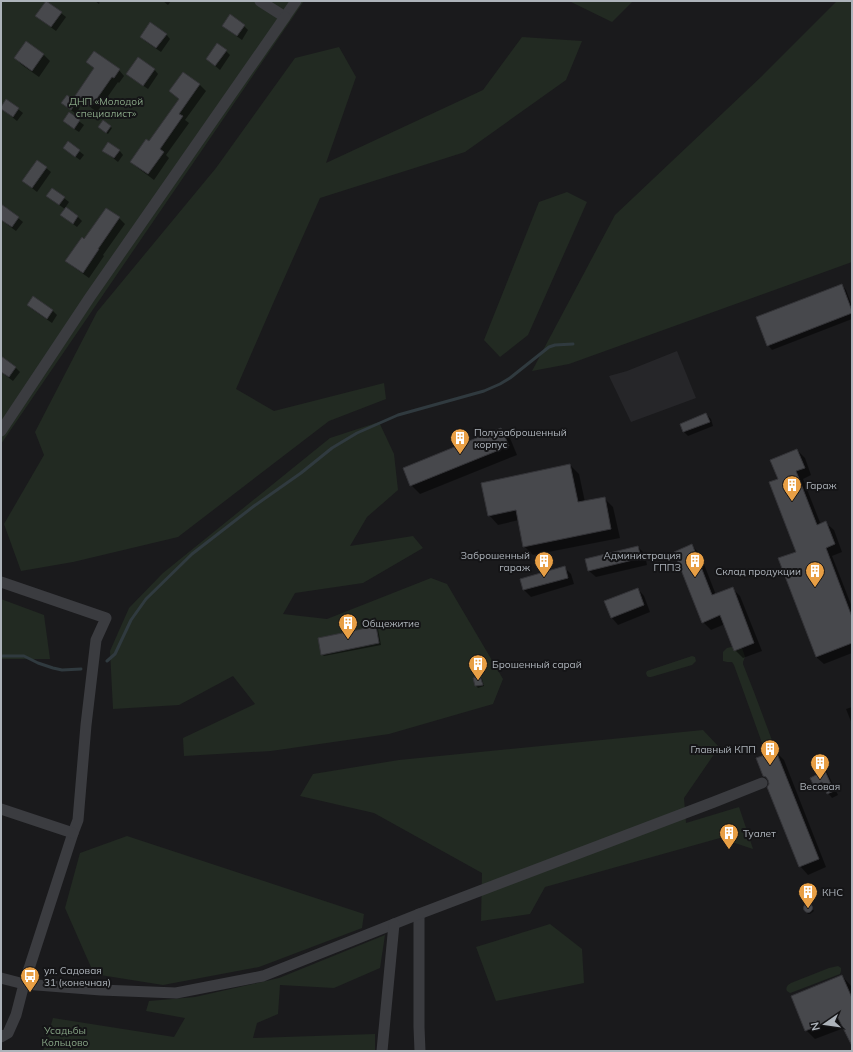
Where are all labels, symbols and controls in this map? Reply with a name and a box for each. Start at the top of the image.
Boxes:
park label: ДНП «Молодой специалист» [69,95,143,120]
place label: Полузаброшенный корпус [474,426,567,451]
building icon: Полузаброшенный корпус [449,427,471,455]
building icon: Гараж [781,474,803,502]
place label: Гараж [806,479,838,492]
place label: Заброшенный гараж [461,549,531,574]
place label: Администрация ГППЗ [604,549,681,574]
building icon: Заброшенный гараж [533,550,555,578]
building icon: Администрация ГППЗ [684,550,706,578]
building icon: Склад продукции [804,560,826,588]
place label: Склад продукции [715,565,801,578]
building icon: Общежитие [337,612,359,640]
place label: Общежитие [362,617,420,630]
building icon: Брошенный сарай [467,653,489,681]
place label: Брошенный сарай [492,658,582,671]
building icon: Главный КПП [759,738,781,766]
place label: Главный КПП [690,743,756,756]
building icon: Весовая [809,752,831,780]
place label: Весовая [800,780,840,793]
building icon: Туалет [718,822,740,850]
place label: Туалет [743,827,776,840]
building icon: КНС [797,881,819,909]
place label: КНС [822,886,843,899]
place label: ул. Садовая 31 (конечная) [44,964,111,989]
bus stop icon: ул. Садовая 31 (конечная) [19,965,41,993]
north arrow [805,1004,845,1044]
text: N [808,1021,823,1032]
park label: Усадьбы Кольцово [42,1024,89,1049]

